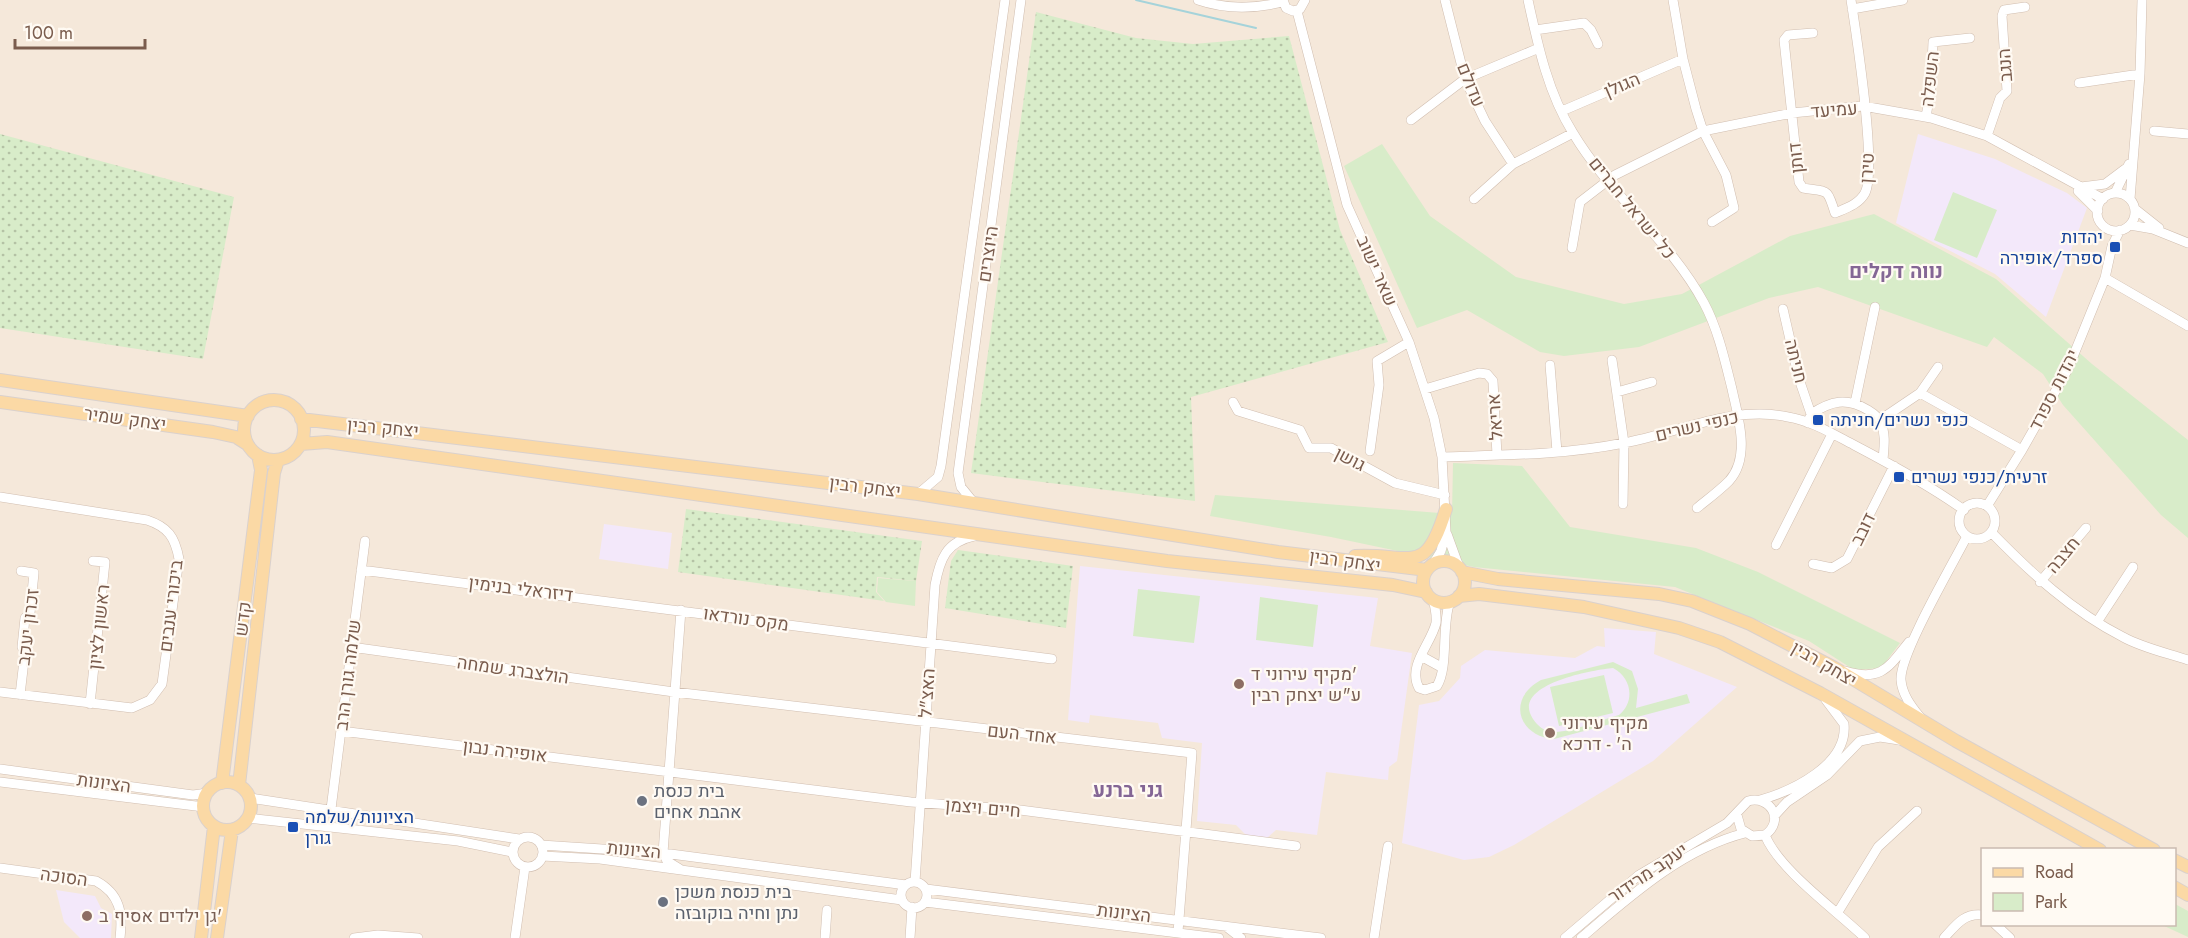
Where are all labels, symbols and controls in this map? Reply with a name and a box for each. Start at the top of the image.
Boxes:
scale bar [15,12,146,50]
text: 100 m [24,20,73,46]
street label: הנגב [1991,47,2019,83]
street label: השפלה [1914,50,1946,108]
street label: עדולם [1450,59,1492,111]
street label: הגולן [1600,66,1644,104]
street label: עמיעד [1810,95,1858,125]
street label: דותן [1781,141,1811,175]
street label: כל ישראל חברים [1583,151,1681,265]
street label: טירן [1853,152,1881,184]
street label: היוצרים [971,224,1005,284]
place label: יהדות ספרד/אופירה [2000,224,2103,271]
street label: שאר ישוב [1350,232,1404,310]
marker: יהדות ספרד/אופירה [2108,240,2122,254]
district label: נווה דקלים [1849,257,1943,286]
street label: חניתה [1778,336,1814,386]
street label: יהדות ספרד [2022,345,2086,435]
street label: אריאל [1480,393,1510,441]
street label: יצחק שמיר [82,400,168,438]
street label: כנפי נשרים [1653,404,1741,448]
place label: כנפי נשרים/חניתה [1830,407,1969,433]
street label: יצחק רבין [346,412,420,444]
marker: כנפי נשרים/חניתה [1811,413,1825,427]
street label: גושן [1330,440,1370,478]
place label: זרעית/כנפי נשרים [1911,464,2047,490]
street label: יצחק רבין [828,470,902,504]
marker: זרעית/כנפי נשרים [1892,470,1906,484]
street label: דובב [1844,508,1882,550]
street label: חצבה [2040,531,2086,579]
street label: יצחק רבין [1308,543,1382,579]
street label: ביכורי ענבים [152,558,190,654]
street label: דיזראלי בנימין [467,570,575,608]
street label: ראשון לציון [82,583,116,671]
street label: זכרון יעקב [10,587,46,667]
street label: קדש [228,600,258,638]
street label: מקס נורדאו [701,600,791,638]
street label: שלמה גורן הרב [328,618,368,732]
street label: יצחק רבין [1786,635,1862,693]
street label: הולצברג שמחה [455,649,571,691]
place label: מקיף עירוני ד' ע"ש יצחק רבין [1251,661,1361,708]
street label: האצ"ל [912,667,942,719]
marker: מקיף עירוני ד' ע"ש יצחק רבין [1232,677,1246,691]
place label: מקיף עירוני ה' - דרכא [1562,710,1648,757]
street label: אחד העם [986,717,1058,751]
marker: מקיף עירוני ה' - דרכא [1543,726,1557,740]
street label: אופירה נבון [461,733,549,769]
street label: הציונות [75,766,133,800]
district label: גני ברנע [1093,776,1163,805]
place label: בית כנסת אהבת אחים [654,778,742,825]
street label: חיים ויצמן [944,792,1022,824]
marker: בית כנסת אהבת אחים [635,794,649,808]
place label: הציונות/שלמה גורן [305,804,414,851]
marker: הציונות/שלמה גורן [286,820,300,834]
street label: הציונות [606,835,662,865]
street label: יעקב מרידור [1603,837,1693,909]
legend [1981,848,2176,926]
text: Road [2035,859,2074,885]
street label: הסוכה [39,861,89,893]
place label: בית כנסת משכן נתן וחיה בוקובזה [675,879,799,926]
text: Park [2035,889,2067,915]
marker: בית כנסת משכן נתן וחיה בוקובזה [656,895,670,909]
street label: הציונות [1096,897,1152,929]
place label: גן ילדים אסיף ב' [99,903,222,929]
marker: גן ילדים אסיף ב' [80,909,94,923]

